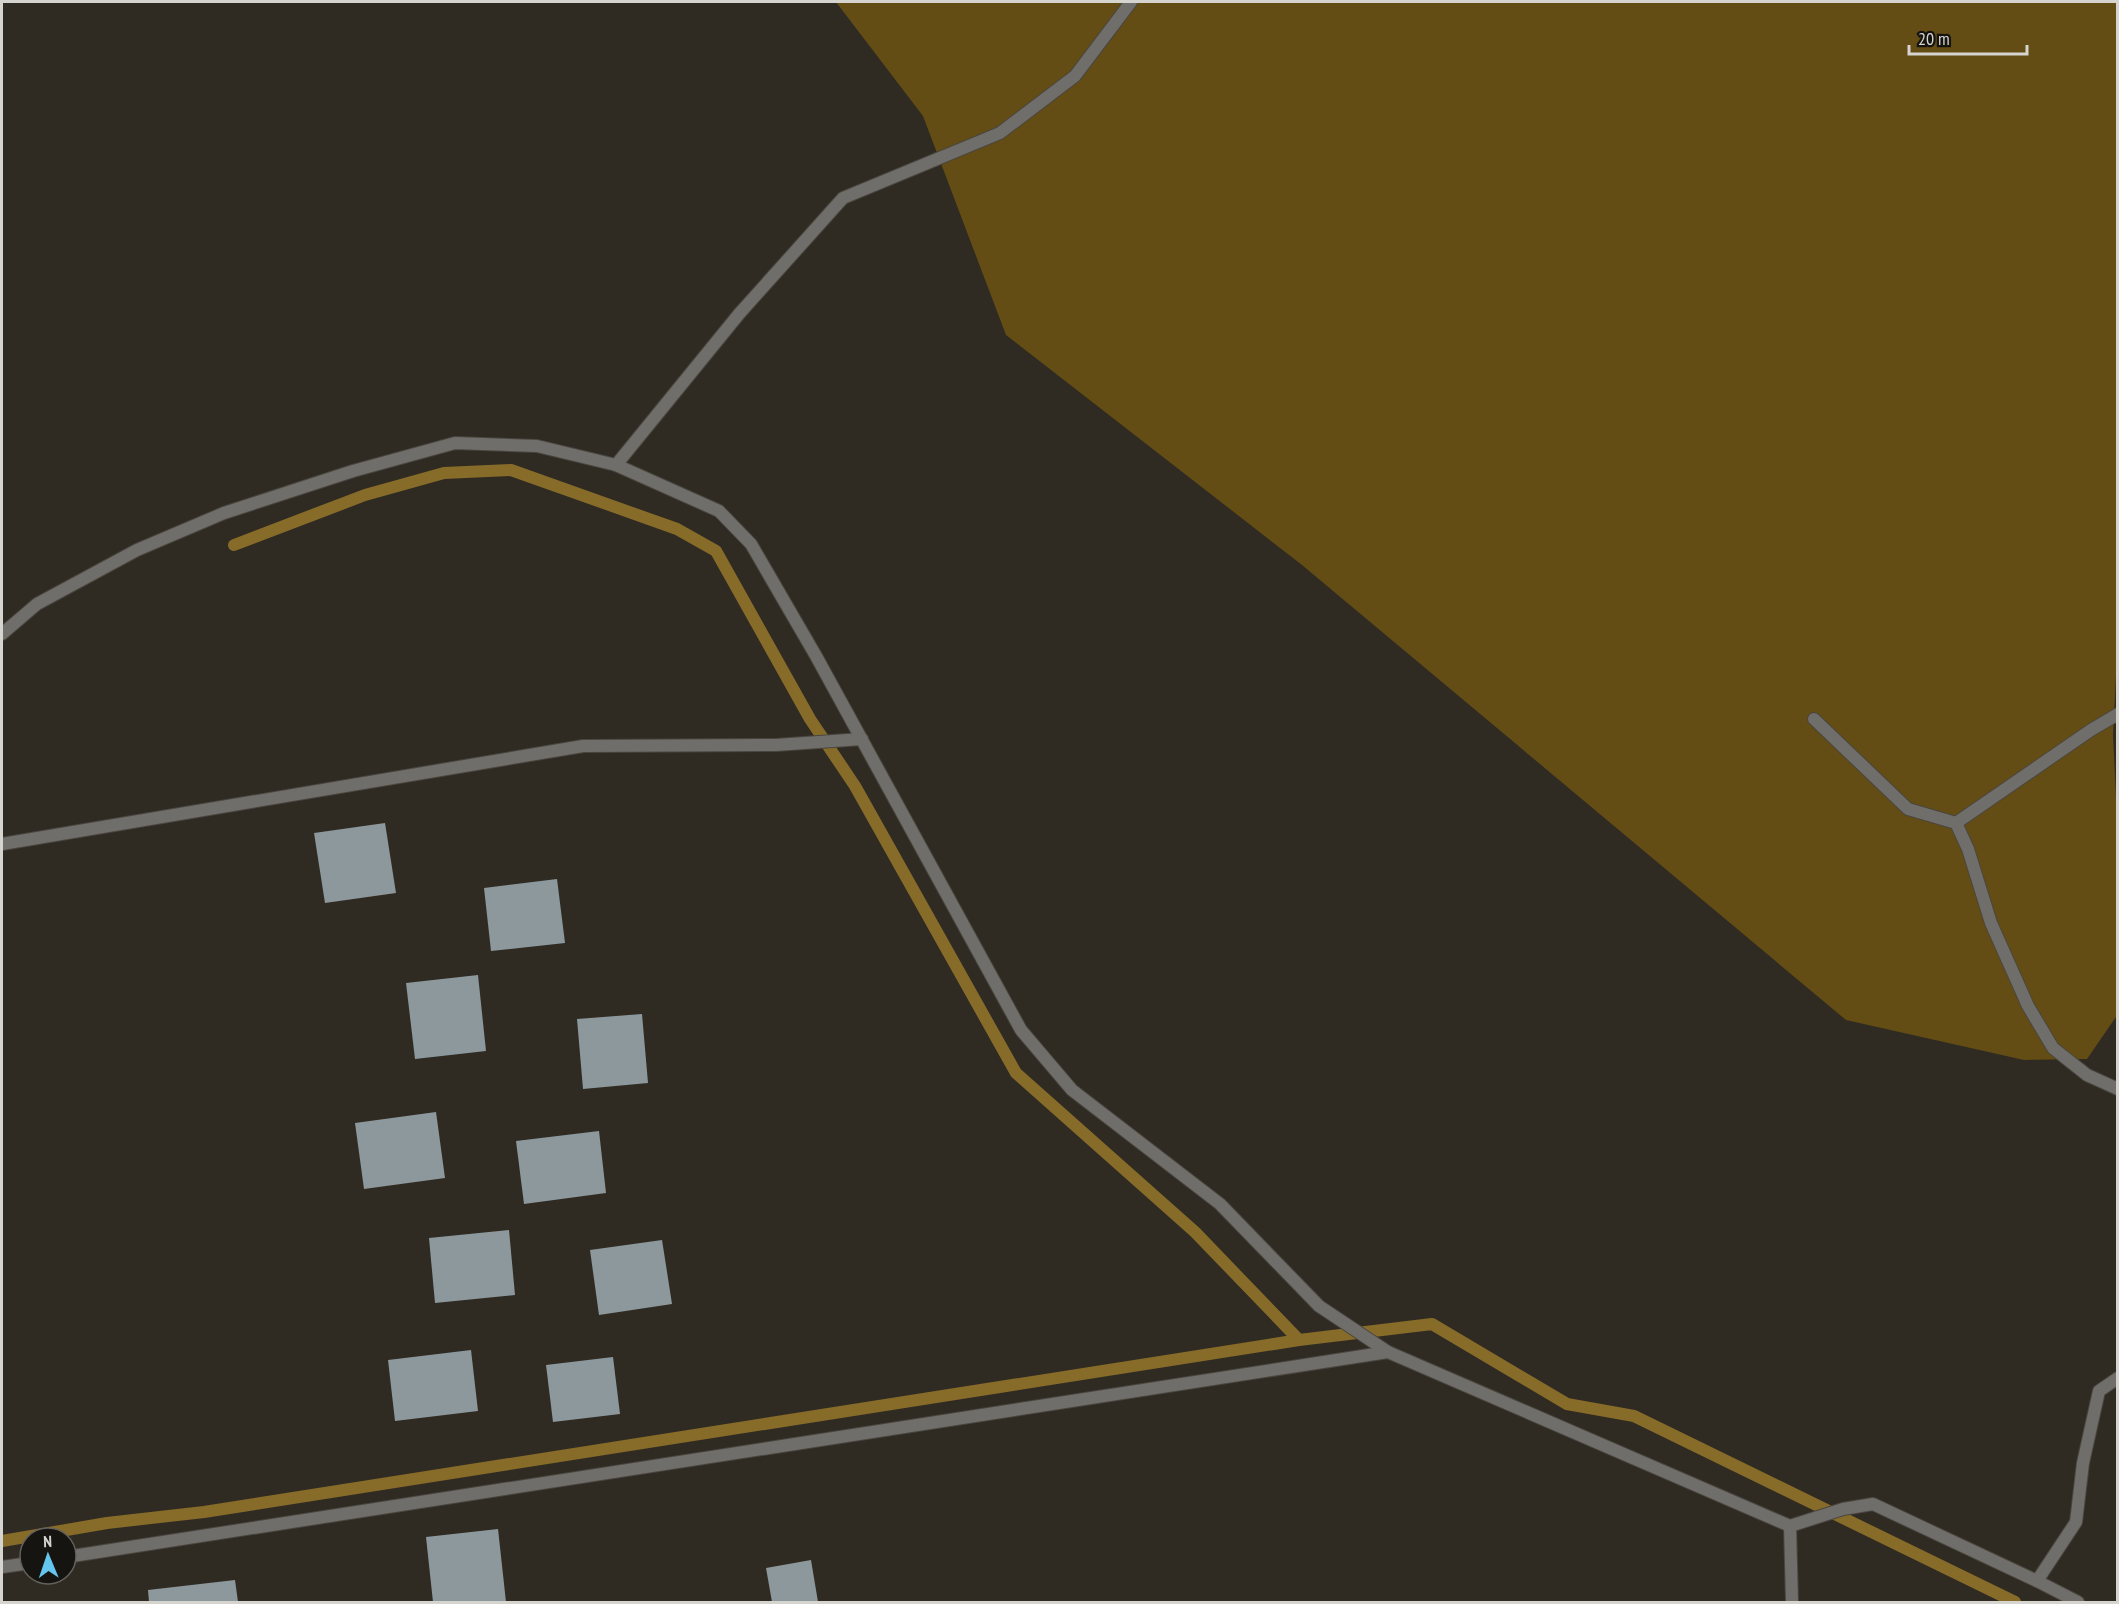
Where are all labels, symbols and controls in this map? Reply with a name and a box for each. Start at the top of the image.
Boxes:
scale bar [1909,18,2028,56]
text: 20 m [1918,27,1950,50]
north arrow [18,1526,78,1586]
text: N [43,1531,52,1551]

